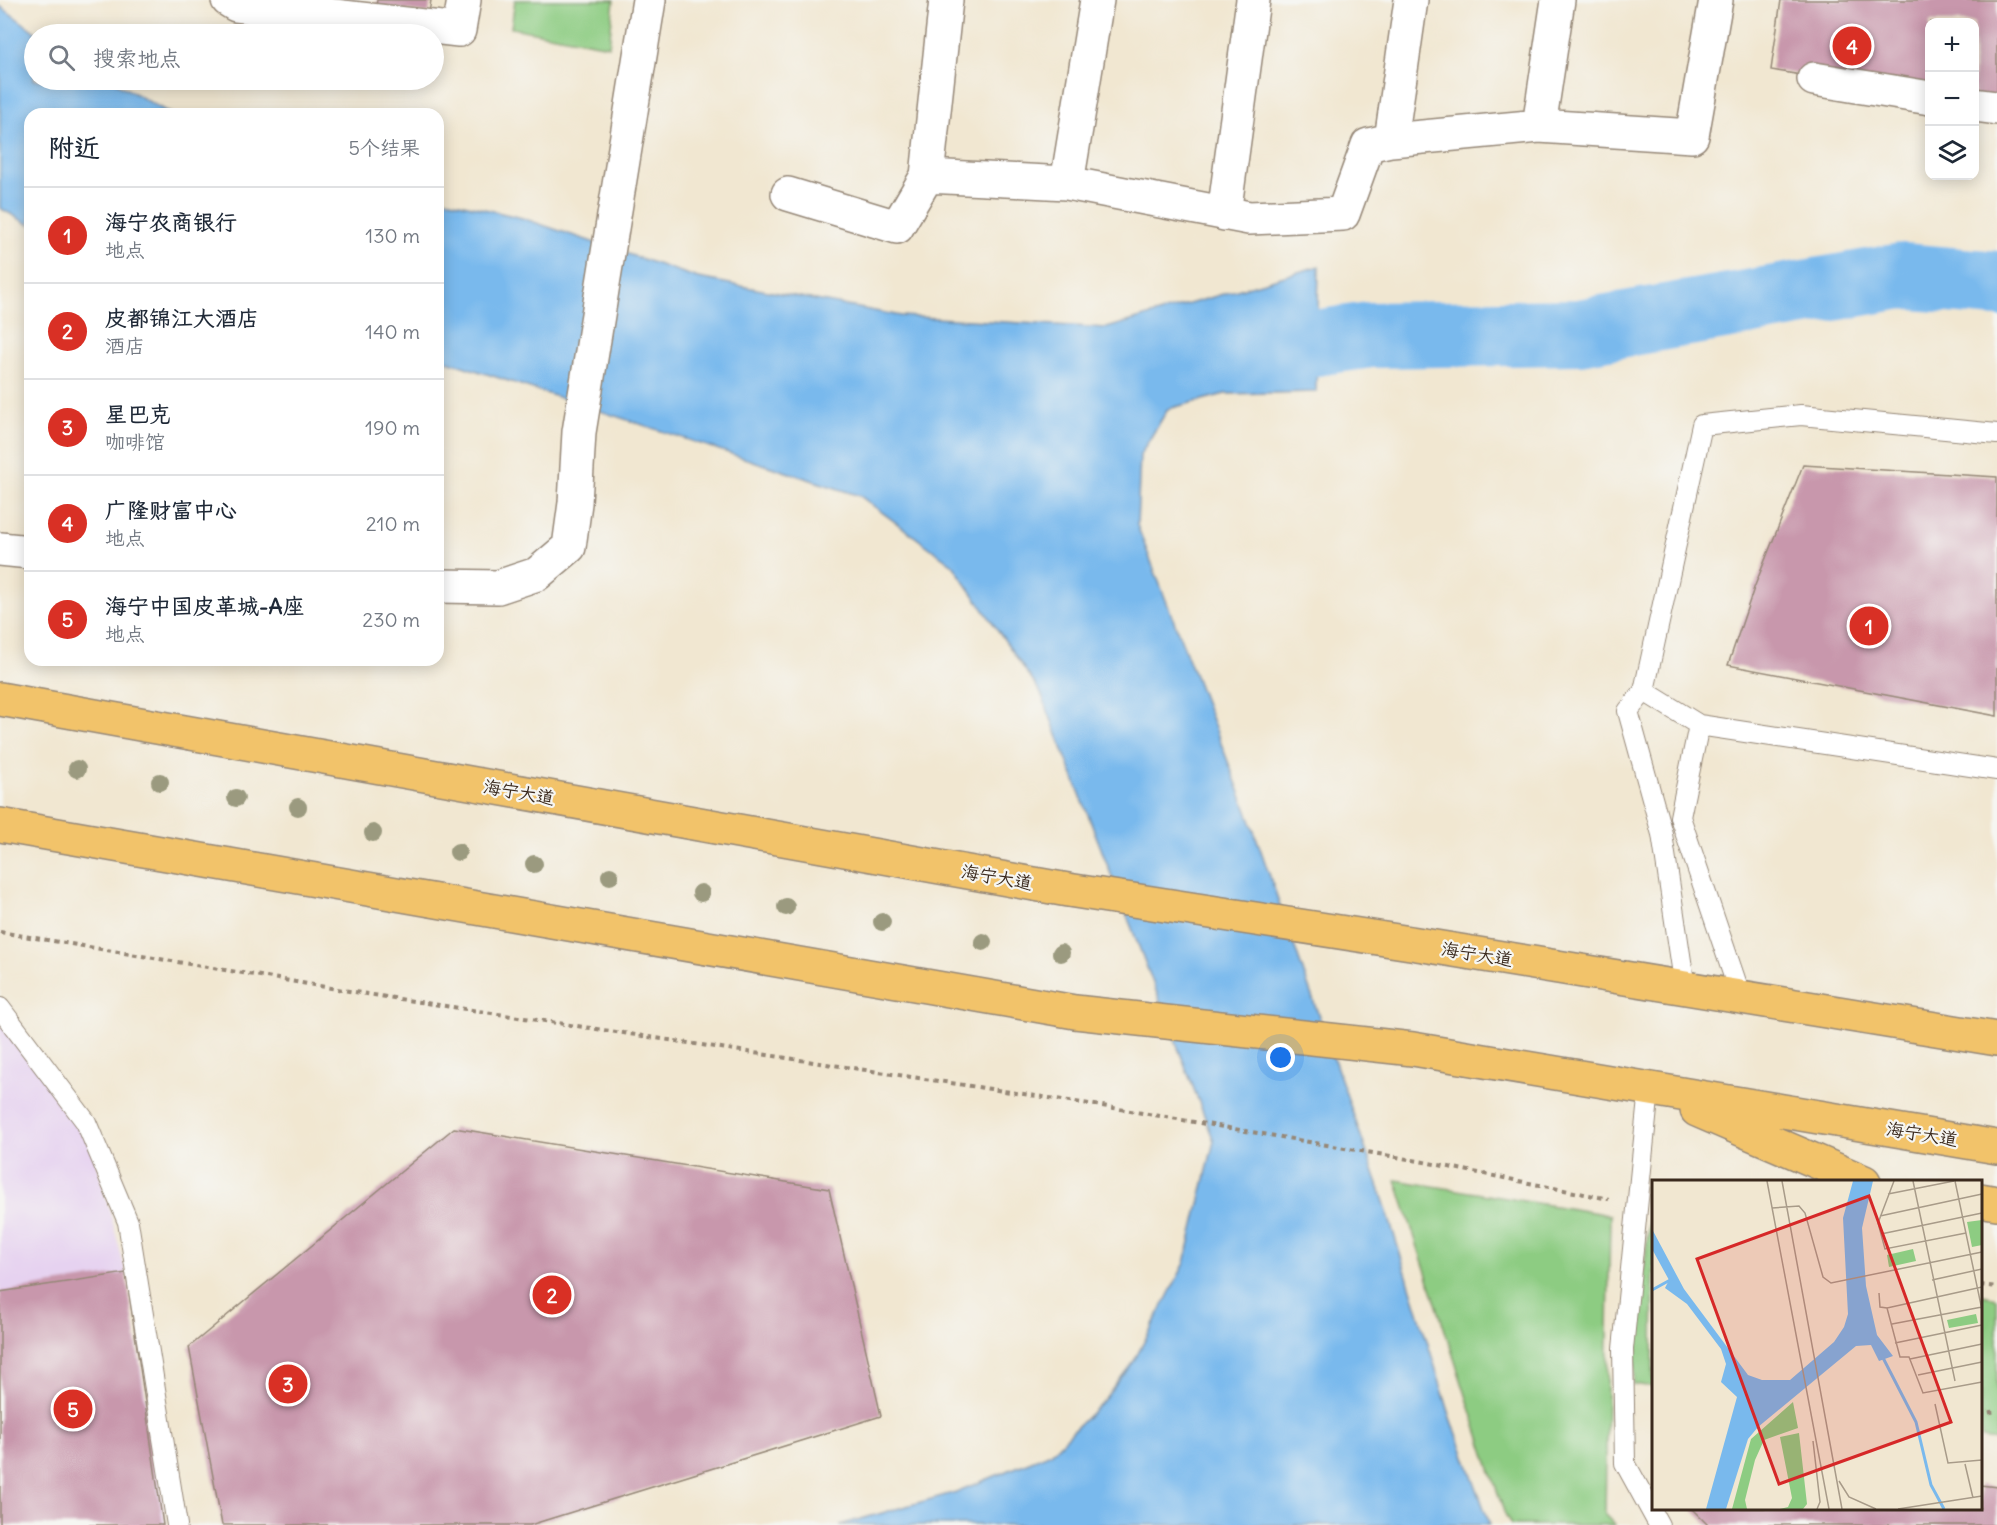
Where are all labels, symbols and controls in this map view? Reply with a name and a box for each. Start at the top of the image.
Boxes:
map controls [1925,18,1979,180]
button: + [1925,18,1979,72]
search box [24,24,444,90]
pin: 4 [1832,24,1872,68]
icon: search [45,41,78,74]
text: 搜索地点 [93,44,181,72]
button: − [1925,72,1979,126]
button: layers [1925,126,1979,180]
text: 附近 [48,131,100,164]
text: 5个结果 [349,135,420,160]
text: 海宁农商银行 [105,208,237,236]
text: 1 [64,223,71,248]
text: 130 m [365,223,420,248]
text: 地点 [105,237,145,262]
text: 皮都锦江大酒店 [105,304,259,332]
text: 2 [62,319,73,344]
text: 140 m [365,319,420,344]
text: 酒店 [105,333,145,358]
text: 星巴克 [105,400,171,428]
text: 3 [62,415,73,440]
text: 190 m [365,415,420,440]
text: 咖啡馆 [105,429,165,454]
text: 广隆财富中心 [105,496,237,524]
text: 4 [62,511,73,536]
text: 210 m [366,511,420,536]
text: 地点 [105,525,145,550]
text: 海宁中国皮革城-A座 [105,592,305,620]
pin: 1 [1850,604,1888,648]
text: 5 [62,607,73,632]
text: 230 m [362,607,420,632]
text: 地点 [105,621,145,646]
street label: 海宁大道 [482,774,556,810]
street label: 海宁大道 [960,859,1034,895]
street label: 海宁大道 [1440,937,1514,971]
your location [1266,1043,1295,1072]
street label: 海宁大道 [1885,1117,1959,1151]
inset map [1652,1180,1982,1510]
pin: 2 [532,1272,572,1318]
pin: 3 [268,1362,308,1406]
pin: 5 [54,1386,92,1432]

